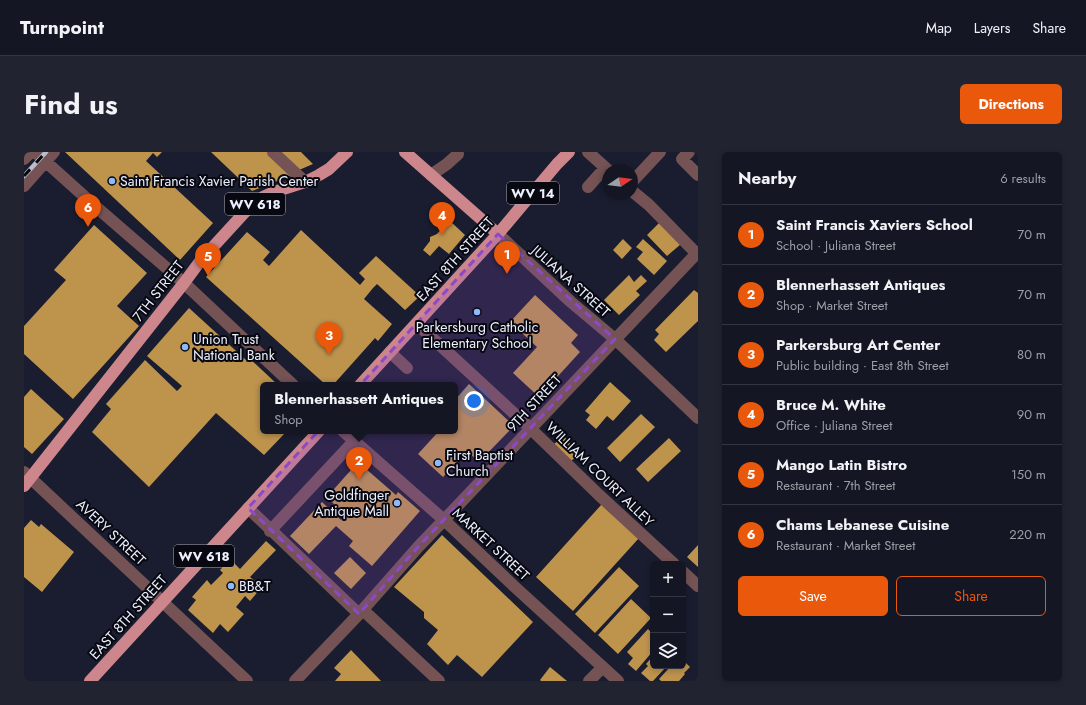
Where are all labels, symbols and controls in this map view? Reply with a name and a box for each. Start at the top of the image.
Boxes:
text: Turnpoint [20,14,104,41]
text: Map [926,18,952,38]
text: Layers [974,18,1010,38]
text: Share [1032,18,1066,38]
text: Find us [24,84,118,125]
button: Directions [960,84,1062,124]
north arrow [602,164,638,200]
text: Nearby [738,166,796,190]
text: 6 results [1000,169,1046,188]
place label: Saint Francis Xavier Parish Center [120,171,319,191]
marker: Saint Francis Xavier Parish Center [107,176,117,186]
road number: WV 14 [507,182,559,204]
road number: WV 618 [225,193,285,215]
pin: 6 [75,194,101,227]
pin: 4 [429,202,455,235]
street label: EAST 8TH STREET [412,212,499,306]
text: Saint Francis Xaviers School [776,214,973,236]
text: 1 [748,225,754,244]
text: 70 m [1017,225,1046,244]
text: School · Juliana Street [776,236,896,255]
street label: JULIANA STREET [526,239,615,322]
pin: 1 [494,241,520,274]
pin: 5 [195,243,221,276]
street label: 7TH STREET [128,256,189,326]
text: Blennerhassett Antiques [776,274,945,296]
text: 2 [747,285,755,304]
text: 70 m [1017,285,1046,304]
text: Shop · Market Street [776,296,888,315]
marker: Parkersburg Catholic Elementary School [472,307,482,317]
place label: Parkersburg Catholic Elementary School [416,317,538,353]
pin: 3 [316,322,342,355]
place label: Union Trust National Bank [193,329,276,365]
text: Parkersburg Art Center [776,334,940,356]
marker: Union Trust National Bank [180,342,190,352]
text: 3 [747,345,755,364]
text: 80 m [1017,345,1046,364]
text: Public building · East 8th Street [776,356,949,375]
street label: 9TH STREET [502,369,566,436]
popup [260,382,458,434]
text: Blennerhassett Antiques [274,388,444,410]
your location [464,391,484,411]
text: Bruce M. White [776,394,886,416]
text: 4 [746,405,756,424]
text: 90 m [1017,405,1046,424]
text: Shop [274,410,303,429]
text: Office · Juliana Street [776,416,892,435]
street label: WILLIAM COURT ALLEY [541,417,659,531]
place label: First Baptist Church [446,445,514,481]
pin: 2 [346,447,372,480]
text: Mango Latin Bistro [776,454,907,476]
marker: First Baptist Church [433,458,443,468]
text: 5 [747,465,755,484]
text: 150 m [1011,465,1046,484]
text: Restaurant · 7th Street [776,476,895,495]
place label: Goldfinger Antique Mall [314,485,389,521]
street label: AVERY STREET [72,494,151,570]
marker: Goldfinger Antique Mall [392,498,402,508]
street label: MARKET STREET [448,503,534,585]
text: Chams Lebanese Cuisine [776,514,949,536]
text: 6 [747,525,755,544]
text: 220 m [1009,525,1046,544]
text: Restaurant · Market Street [776,536,915,555]
road number: WV 618 [174,545,234,567]
map controls [650,561,686,669]
button: + [650,561,686,597]
street label: EAST 8TH STREET [85,570,172,664]
place label: BB&T [239,576,271,596]
button: Save [738,576,888,616]
button: Share [896,576,1046,616]
marker: BB&T [226,581,236,591]
button: − [650,597,686,633]
button: layers [650,633,686,669]

